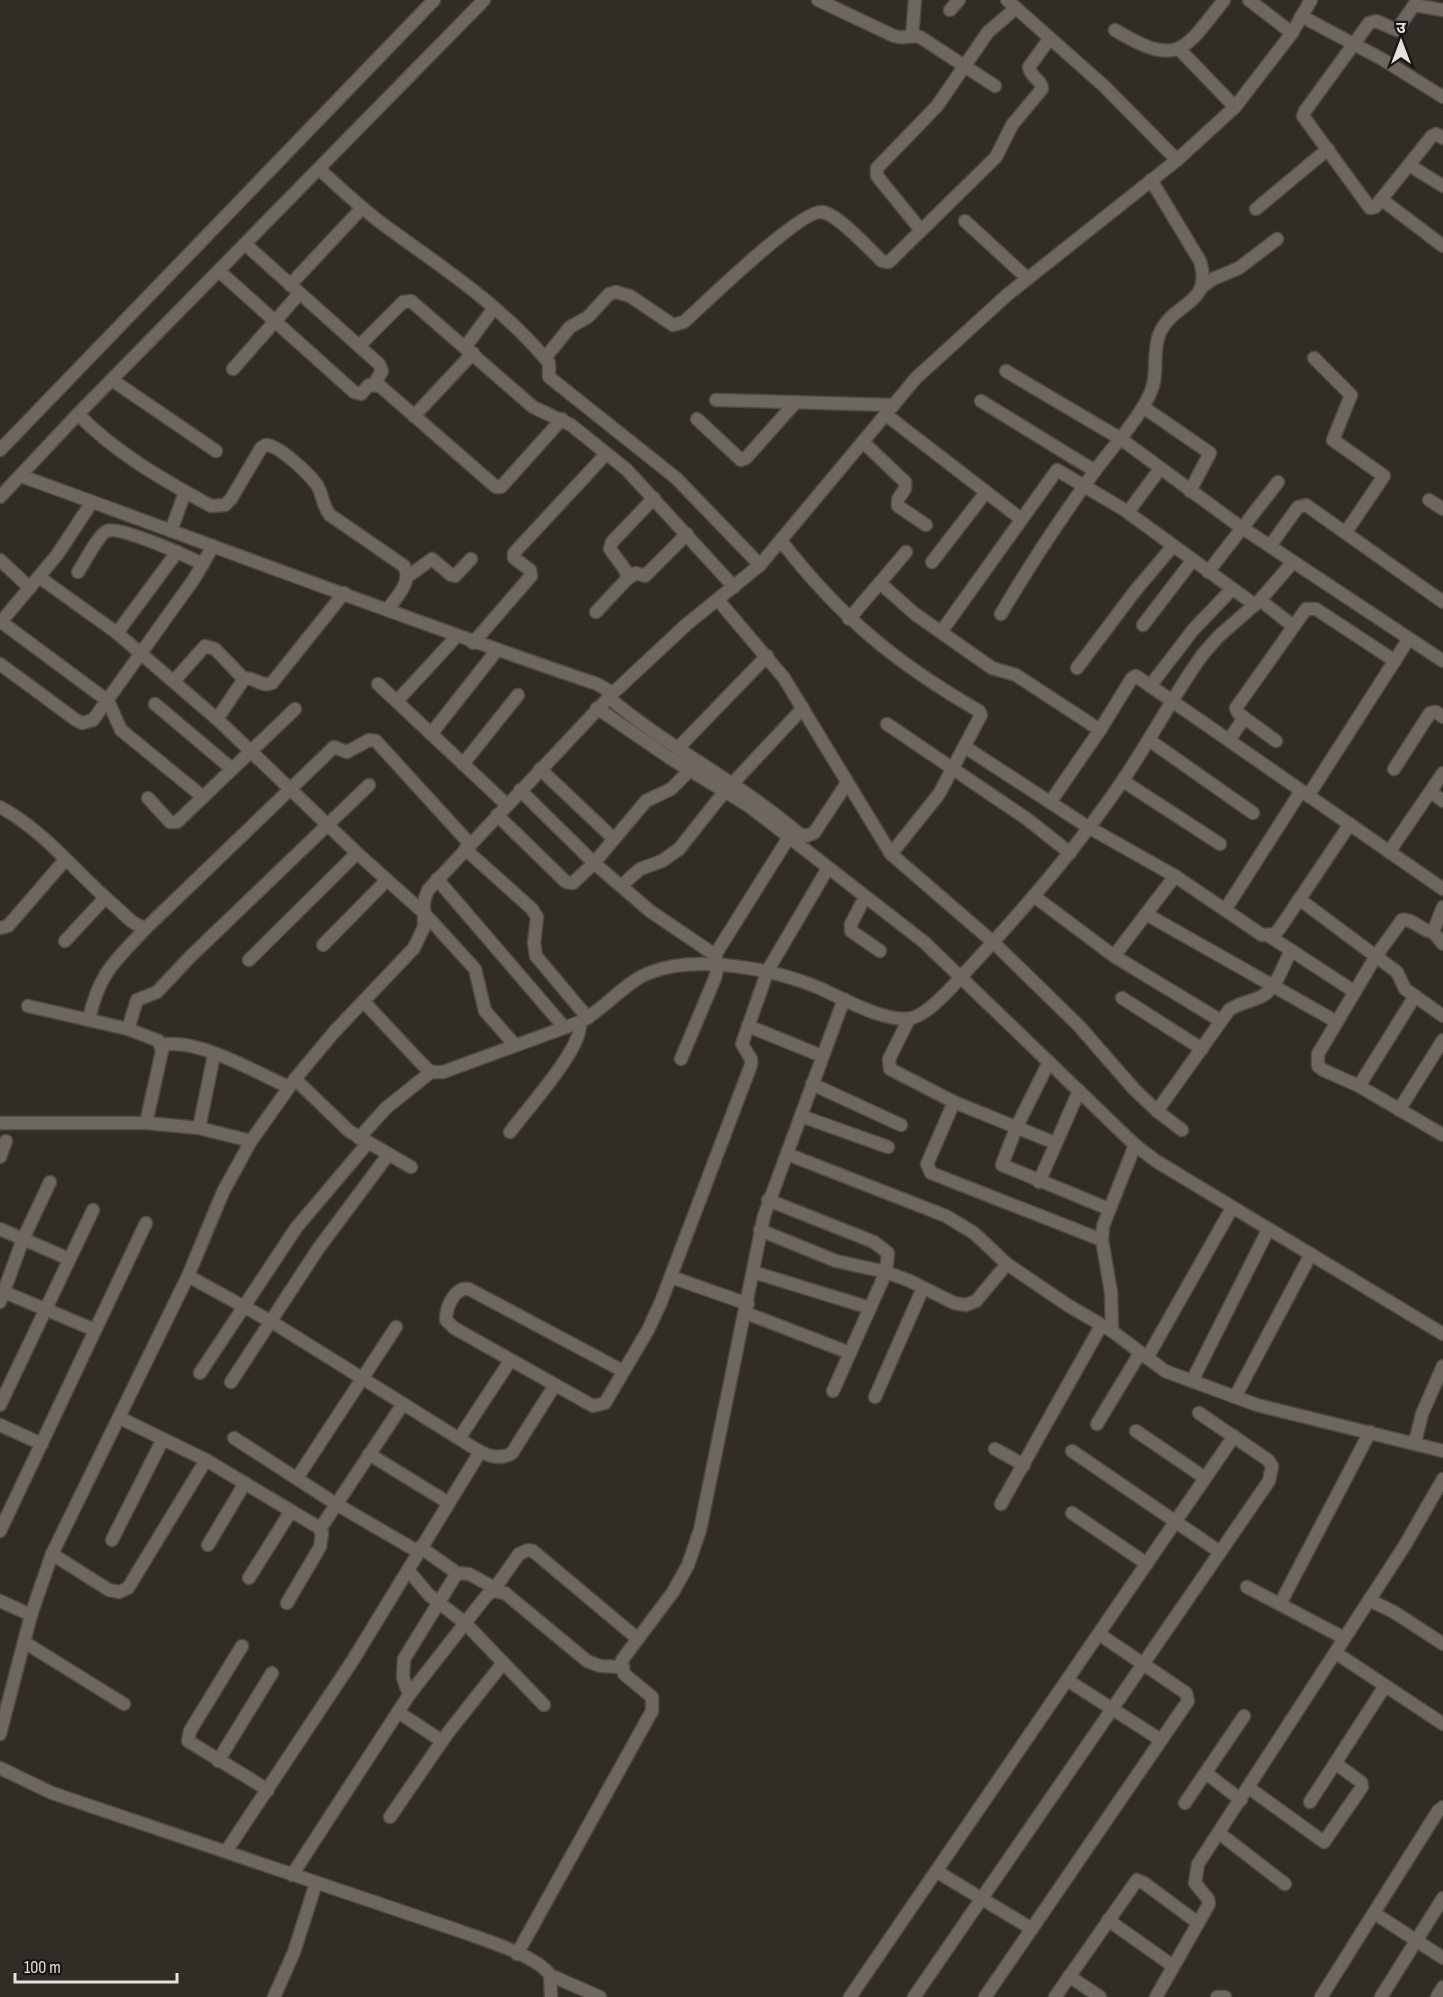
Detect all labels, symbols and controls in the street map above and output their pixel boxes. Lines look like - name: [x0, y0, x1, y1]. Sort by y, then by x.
- north arrow: [1371, 12, 1431, 72]
- text: उ: [1396, 19, 1406, 38]
- scale bar: [15, 1946, 177, 1984]
- text: 100 m: [24, 1957, 61, 1978]

